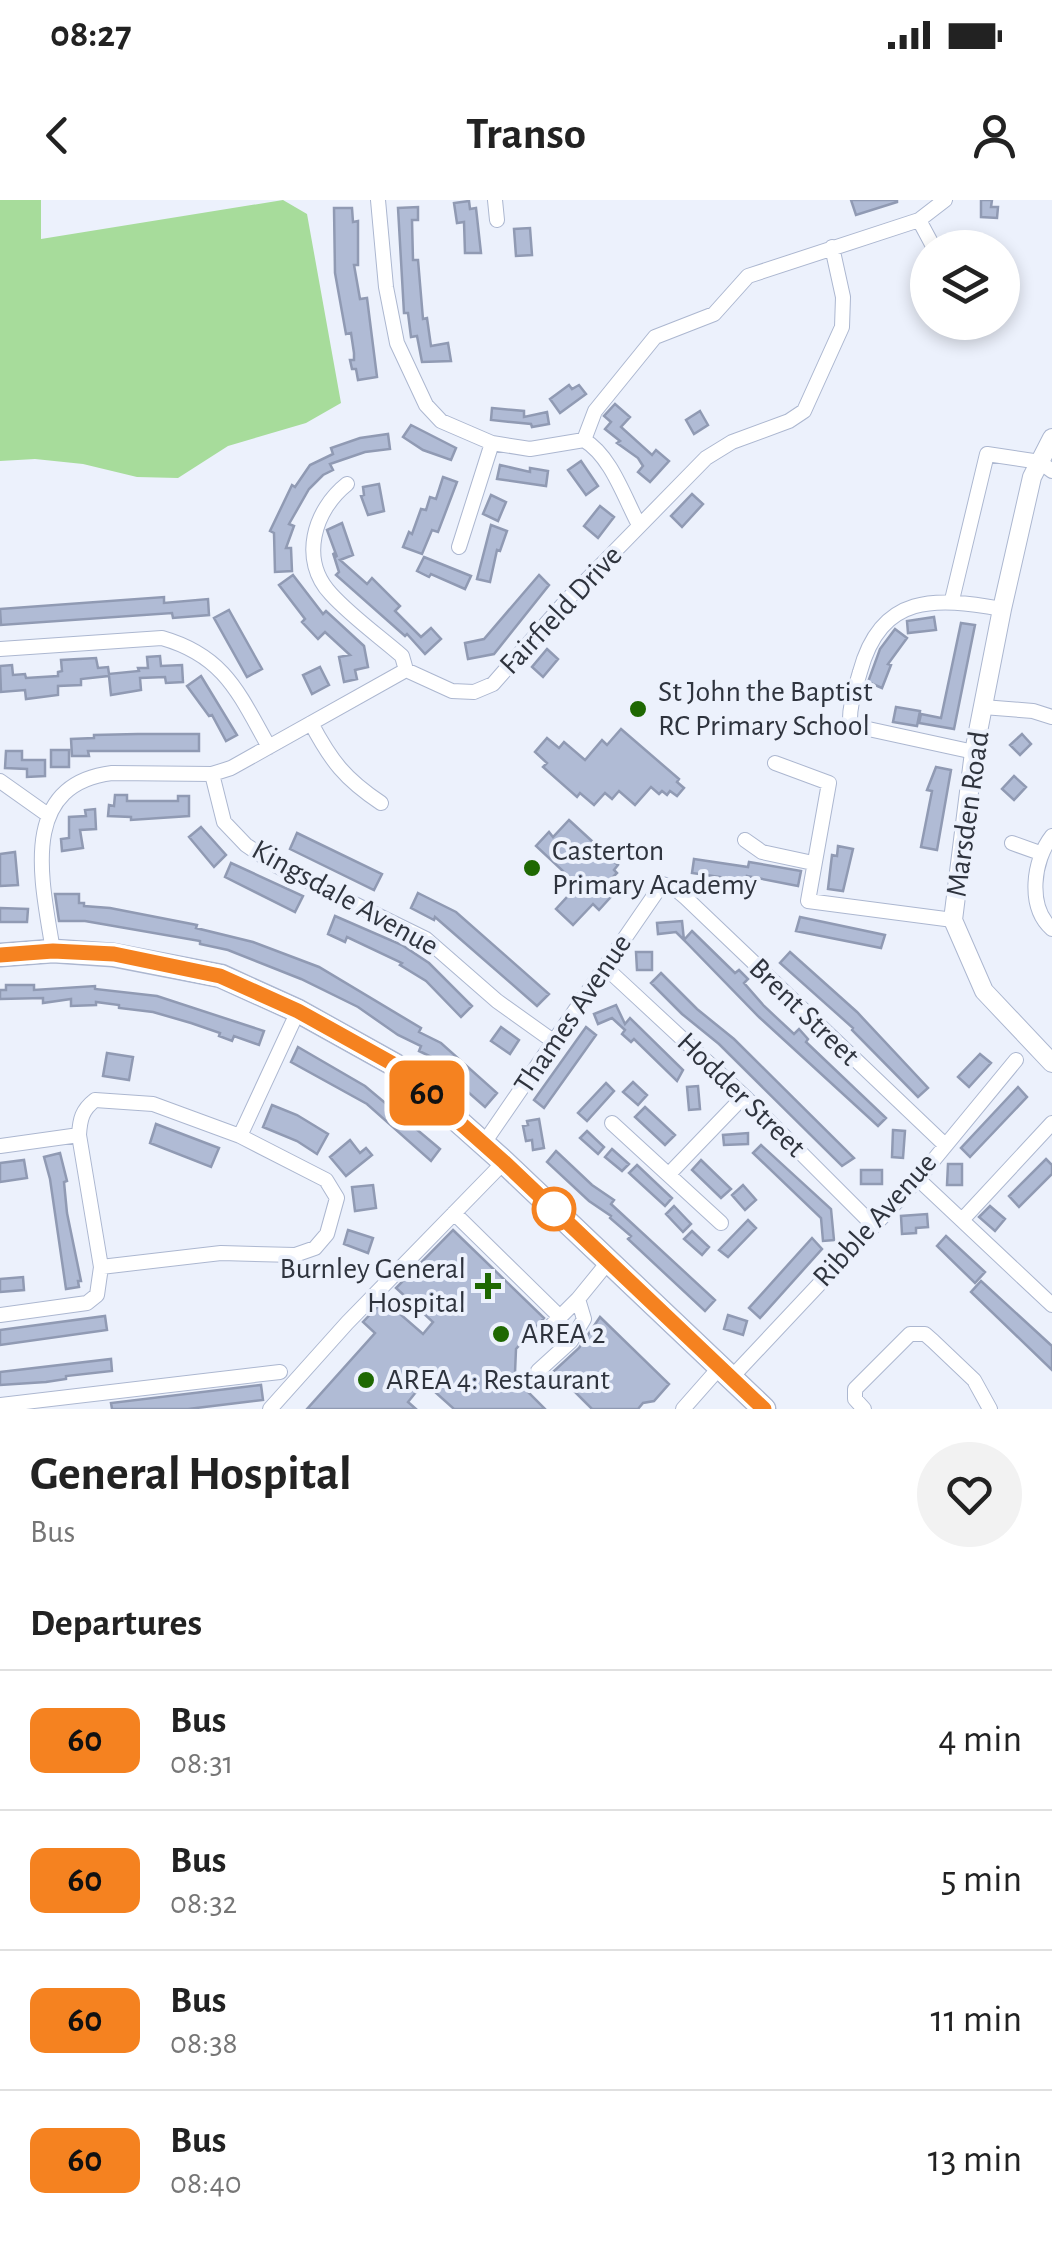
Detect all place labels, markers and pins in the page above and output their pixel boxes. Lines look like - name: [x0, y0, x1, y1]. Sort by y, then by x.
- place label: St John the Baptist RC Primary School: [658, 677, 873, 741]
- marker: St John the Baptist RC Primary School: [627, 698, 649, 720]
- place label: Casterton Primary Academy: [552, 836, 757, 900]
- marker: Casterton Primary Academy: [521, 857, 543, 879]
- unlabelled marker: [533, 1188, 575, 1230]
- place label: Burnley General Hospital: [280, 1254, 466, 1318]
- marker: Burnley General Hospital: [475, 1273, 501, 1299]
- place label: AREA 2: [521, 1319, 605, 1349]
- marker: AREA 2: [490, 1323, 512, 1345]
- place label: AREA 4: Restaurant: [386, 1365, 610, 1395]
- marker: AREA 4: Restaurant: [355, 1369, 377, 1391]

